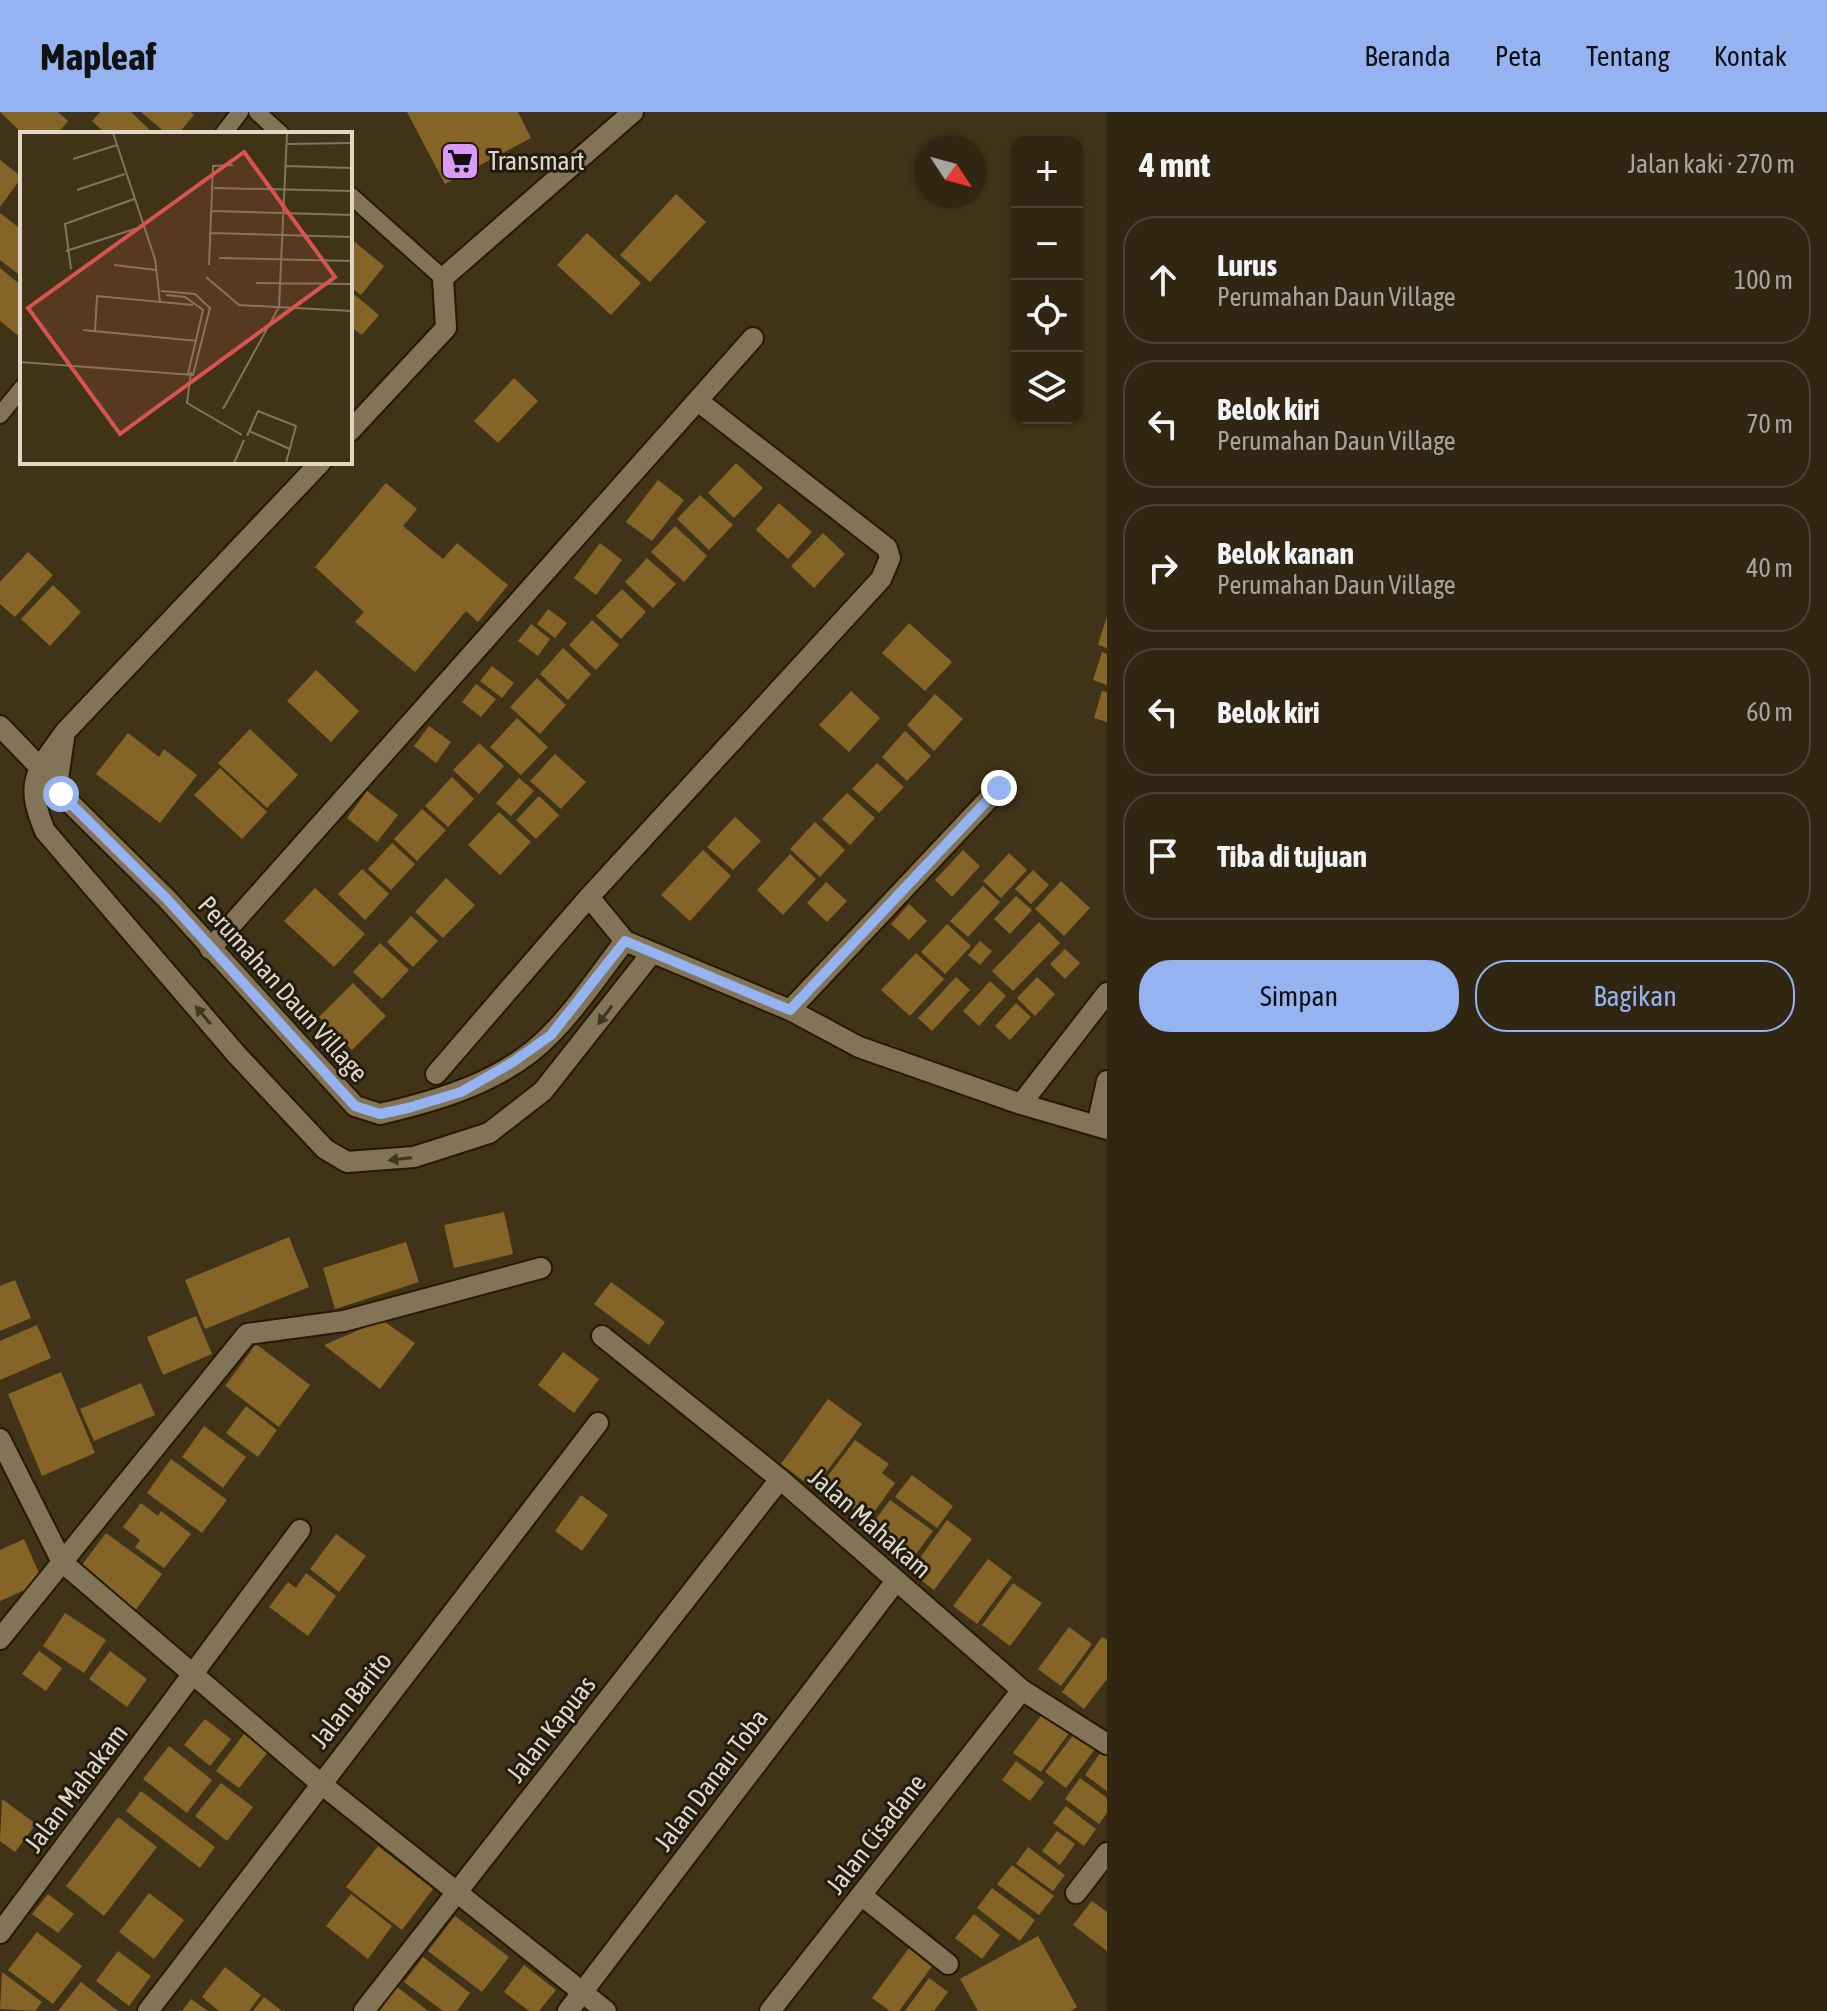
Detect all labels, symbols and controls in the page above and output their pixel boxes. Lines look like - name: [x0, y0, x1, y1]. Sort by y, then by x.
- text: Mapleaf: [40, 35, 156, 78]
- text: Beranda: [1364, 40, 1451, 72]
- text: Peta: [1495, 40, 1542, 72]
- text: Tentang: [1586, 40, 1670, 72]
- text: Kontak: [1714, 40, 1787, 72]
- inset map: [20, 132, 352, 464]
- north arrow: [915, 136, 987, 208]
- map controls: [1011, 136, 1083, 424]
- button: +: [1011, 136, 1083, 208]
- supermarket icon: Transmart: [439, 140, 481, 182]
- text: 4 mnt: [1139, 145, 1210, 184]
- place label: Transmart: [488, 146, 585, 176]
- text: Jalan kaki · 270 m: [1628, 149, 1795, 179]
- button: −: [1011, 208, 1083, 280]
- text: Lurus: [1217, 248, 1277, 282]
- icon: ahead: [1141, 258, 1185, 302]
- text: 100 m: [1734, 265, 1793, 295]
- button: locate: [1011, 280, 1083, 352]
- text: Perumahan Daun Village: [1217, 282, 1456, 312]
- button: layers: [1011, 352, 1083, 424]
- text: Belok kiri: [1217, 392, 1320, 426]
- icon: left: [1141, 402, 1185, 446]
- text: 70 m: [1746, 409, 1793, 439]
- text: Perumahan Daun Village: [1217, 426, 1456, 456]
- text: Belok kanan: [1217, 536, 1354, 570]
- icon: right: [1141, 546, 1185, 590]
- text: 40 m: [1746, 553, 1793, 583]
- text: Perumahan Daun Village: [1217, 570, 1456, 600]
- icon: left: [1141, 690, 1185, 734]
- text: Belok kiri: [1217, 695, 1320, 729]
- text: 60 m: [1746, 697, 1793, 727]
- route end: [981, 770, 1017, 806]
- route start: [43, 776, 79, 812]
- icon: arrive: [1141, 834, 1185, 878]
- text: Tiba di tujuan: [1217, 839, 1367, 873]
- street label: Perumahan Daun Village: [192, 890, 374, 1088]
- button: Simpan: [1139, 960, 1459, 1032]
- button: Bagikan: [1475, 960, 1795, 1032]
- one-way arrow: [598, 1004, 614, 1025]
- one-way arrow: [194, 1006, 212, 1025]
- one-way arrow: [387, 1152, 412, 1165]
- street label: Jalan Mahakam: [803, 1462, 937, 1584]
- street label: Jalan Barito: [304, 1646, 398, 1754]
- street label: Jalan Kapuas: [500, 1670, 602, 1788]
- street label: Jalan Danau Toba: [648, 1703, 774, 1857]
- street label: Jalan Mahakam: [18, 1718, 134, 1858]
- street label: Jalan Cisadane: [820, 1768, 932, 1900]

